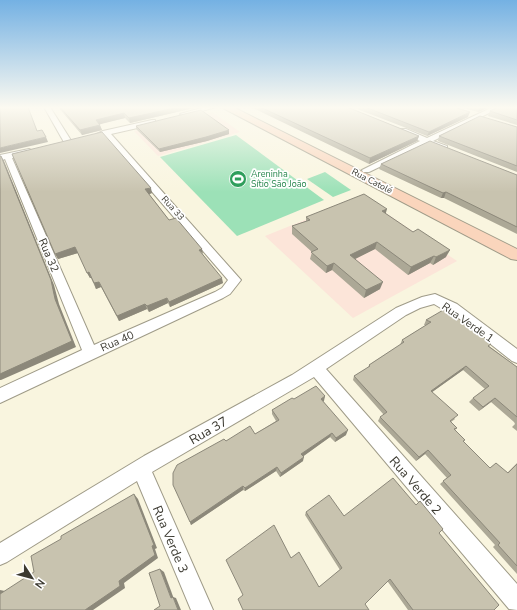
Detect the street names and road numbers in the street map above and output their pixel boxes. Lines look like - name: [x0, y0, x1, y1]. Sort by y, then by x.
- street label: Rua Catolé: [350, 166, 395, 197]
- street label: Rua 33: [159, 193, 187, 223]
- street label: Rua 32: [35, 236, 62, 274]
- street label: Rua Verde 1: [439, 299, 497, 346]
- street label: Rua 40: [98, 327, 137, 356]
- street label: Rua 37: [186, 413, 231, 449]
- street label: Rua Verde 2: [385, 453, 446, 519]
- street label: Rua Verde 3: [148, 503, 192, 576]

